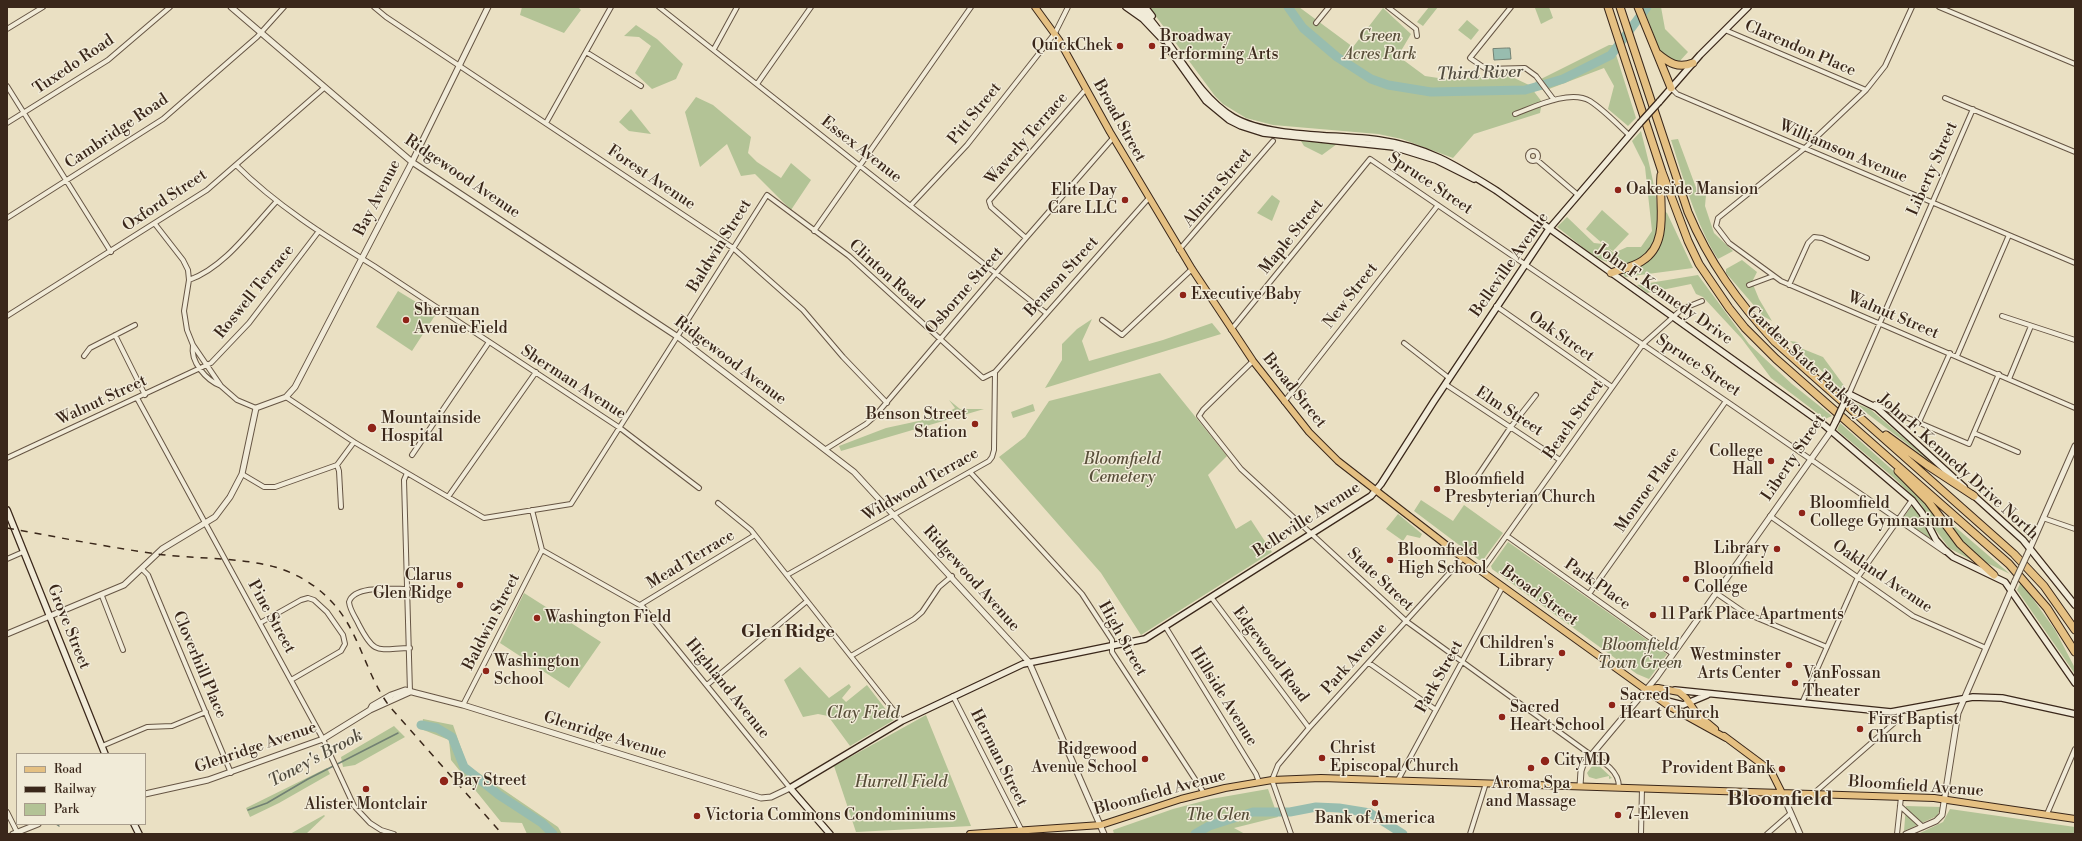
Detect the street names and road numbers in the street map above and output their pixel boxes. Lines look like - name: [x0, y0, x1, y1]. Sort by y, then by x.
- street label: Clarendon Place: [1741, 17, 1859, 81]
- street label: Tuxedo Road: [30, 31, 118, 99]
- street label: Broad Street: [1089, 77, 1149, 165]
- street label: Pitt Street: [944, 79, 1006, 149]
- street label: Waverly Terrace: [982, 89, 1072, 189]
- street label: Cambridge Road: [62, 90, 172, 174]
- street label: Essex Avenue: [817, 113, 905, 187]
- street label: Williamson Avenue: [1776, 116, 1910, 188]
- street label: Liberty Street: [1904, 119, 1962, 219]
- street label: Ridgewood Avenue: [400, 131, 524, 223]
- street label: Forest Avenue: [603, 142, 699, 214]
- street label: Almira Street: [1180, 145, 1256, 231]
- street label: Spruce Street: [1384, 149, 1476, 219]
- street label: Bay Avenue: [351, 157, 405, 239]
- street label: Oxford Street: [119, 166, 211, 236]
- street label: Baldwin Street: [684, 196, 756, 296]
- street label: Maple Street: [1256, 196, 1328, 278]
- street label: Belleville Avenue: [1467, 209, 1553, 321]
- street label: Benson Street: [1021, 233, 1103, 321]
- street label: Clinton Road: [844, 236, 928, 314]
- street label: Roswell Terrace: [211, 241, 299, 343]
- street label: John F. Kennedy Drive: [1592, 241, 1736, 349]
- street label: Osborne Street: [922, 244, 1008, 338]
- street label: New Street: [1320, 260, 1382, 332]
- street label: Walnut Street: [1844, 288, 1942, 344]
- street label: Garden State Parkway: [1742, 302, 1870, 424]
- street label: Oak Street: [1524, 307, 1598, 367]
- street label: Ridgewood Avenue: [670, 313, 790, 409]
- street label: Spruce Street: [1652, 331, 1744, 401]
- street label: Sherman Avenue: [517, 342, 629, 424]
- street label: Broad Street: [1258, 350, 1330, 432]
- street label: Walnut Street: [54, 372, 150, 430]
- street label: Beach Street: [1540, 377, 1608, 463]
- street label: Elm Street: [1472, 383, 1546, 441]
- street label: John F. Kennedy Drive North: [1874, 390, 2042, 544]
- street label: Liberty Street: [1758, 411, 1830, 505]
- street label: Wildwood Terrace: [860, 444, 982, 526]
- street label: Monroe Place: [1612, 444, 1684, 536]
- street label: Belleville Avenue: [1250, 478, 1364, 562]
- street label: Ridgewood Avenue: [919, 522, 1023, 636]
- street label: Mead Terrace: [644, 526, 738, 594]
- street label: Oakland Avenue: [1828, 536, 1936, 618]
- street label: State Street: [1343, 544, 1417, 616]
- street label: Park Place: [1560, 555, 1634, 615]
- street label: Broad Street: [1497, 562, 1581, 630]
- street label: Baldwin Street: [459, 570, 525, 674]
- street label: Pine Street: [243, 577, 299, 657]
- street label: Grove Street: [42, 582, 94, 672]
- street label: High Street: [1094, 598, 1150, 680]
- street label: Edgewood Road: [1228, 603, 1312, 707]
- street label: Cloverhill Place: [168, 609, 230, 721]
- street label: Park Avenue: [1318, 619, 1392, 699]
- street label: Highland Avenue: [681, 635, 773, 743]
- street label: Park Street: [1412, 637, 1468, 717]
- street label: Hillside Avenue: [1185, 644, 1261, 750]
- street label: Herman Street: [965, 706, 1031, 810]
- street label: Glenridge Avenue: [541, 708, 669, 764]
- street label: Glenridge Avenue: [192, 718, 320, 778]
- street label: Bloomfield Avenue: [1092, 766, 1228, 820]
- street label: Bloomfield Avenue: [1848, 773, 1984, 801]

